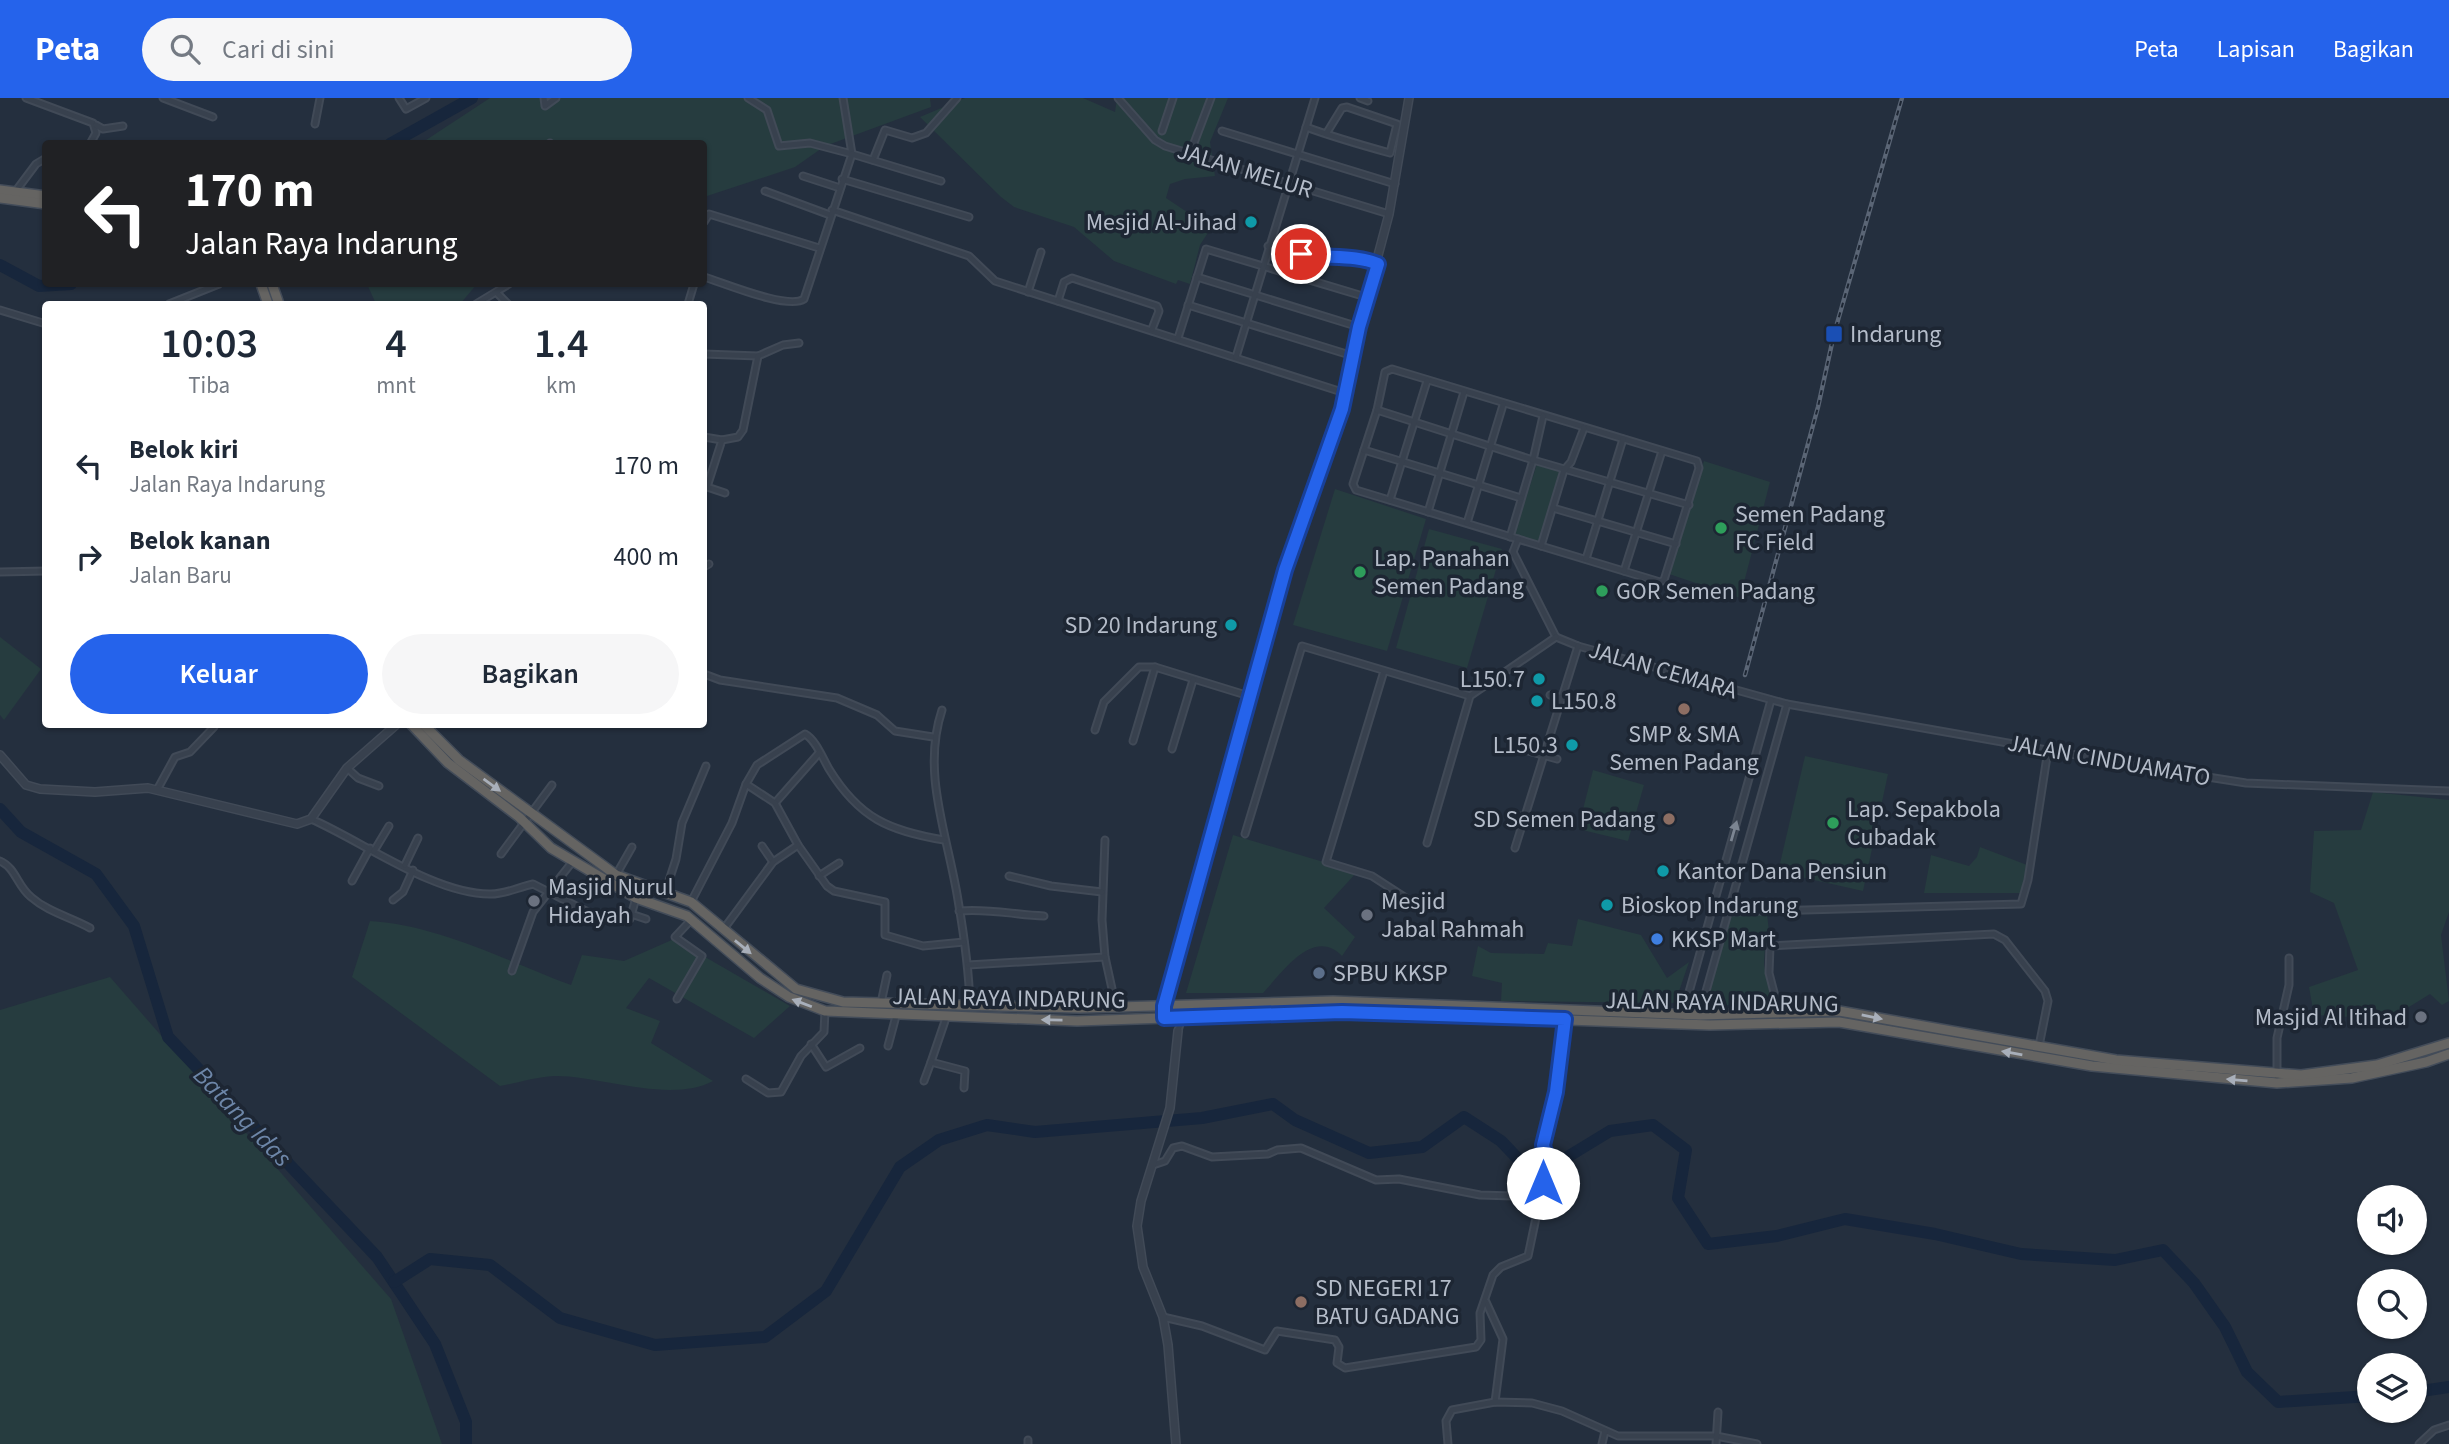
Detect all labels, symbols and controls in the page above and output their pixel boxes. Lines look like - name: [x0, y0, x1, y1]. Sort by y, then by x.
- search box: [142, 18, 632, 81]
- text: Peta: [35, 26, 100, 73]
- icon: search: [166, 30, 204, 68]
- text: Cari di sini: [222, 31, 335, 68]
- text: Peta: [2134, 32, 2179, 67]
- text: Lapisan: [2217, 32, 2295, 67]
- text: Bagikan: [2333, 32, 2414, 67]
- street label: JALAN MELUR: [1173, 133, 1317, 208]
- text: 170 m: [185, 156, 314, 226]
- icon: left: [70, 168, 161, 259]
- place label: Mesjid Al-Jihad: [1086, 205, 1237, 240]
- marker: Mesjid Al-Jihad: [1243, 214, 1259, 230]
- text: Jalan Raya Indarung: [185, 221, 458, 267]
- pin: [1271, 224, 1331, 284]
- icon: arrive: [1282, 235, 1320, 273]
- text: 10:03: [160, 314, 258, 374]
- text: 4: [385, 314, 407, 374]
- text: 1.4: [534, 314, 589, 374]
- place label: Indarung: [1850, 317, 1941, 352]
- marker: Indarung: [1824, 324, 1844, 344]
- text: Tiba: [188, 369, 230, 402]
- text: mnt: [376, 369, 416, 402]
- text: km: [546, 369, 577, 402]
- text: Belok kiri: [129, 431, 238, 468]
- icon: left: [70, 447, 108, 485]
- text: 170 m: [613, 447, 679, 484]
- text: Jalan Raya Indarung: [129, 468, 325, 501]
- place label: Semen Padang FC Field: [1735, 497, 1885, 560]
- marker: Semen Padang FC Field: [1713, 520, 1729, 536]
- text: Belok kanan: [129, 522, 271, 559]
- icon: right: [70, 538, 108, 576]
- text: 400 m: [613, 538, 679, 575]
- place label: Lap. Panahan Semen Padang: [1374, 541, 1524, 604]
- text: Jalan Baru: [129, 559, 232, 592]
- marker: Lap. Panahan Semen Padang: [1352, 564, 1368, 580]
- place label: GOR Semen Padang: [1616, 574, 1815, 609]
- marker: GOR Semen Padang: [1594, 583, 1610, 599]
- place label: SD 20 Indarung: [1065, 608, 1217, 643]
- marker: SD 20 Indarung: [1223, 617, 1239, 633]
- street label: JALAN CEMARA: [1584, 633, 1741, 708]
- button: Keluar: [70, 634, 368, 714]
- button: Bagikan: [382, 634, 679, 714]
- place label: L150.7: [1460, 662, 1525, 697]
- marker: L150.7: [1531, 671, 1547, 687]
- place label: L150.8: [1551, 684, 1616, 719]
- marker: L150.8: [1529, 693, 1545, 709]
- marker: SMP & SMA Semen Padang: [1676, 701, 1692, 717]
- place label: SMP & SMA Semen Padang: [1609, 717, 1759, 780]
- street label: JALAN CINDUAMATO: [2005, 725, 2213, 796]
- place label: L150.3: [1493, 728, 1558, 763]
- marker: L150.3: [1564, 737, 1580, 753]
- one-way arrow: [483, 778, 501, 793]
- place label: Lap. Sepakbola Cubadak: [1847, 792, 2001, 855]
- place label: SD Semen Padang: [1473, 802, 1655, 837]
- marker: SD Semen Padang: [1661, 811, 1677, 827]
- marker: Lap. Sepakbola Cubadak: [1825, 815, 1841, 831]
- one-way arrow: [1730, 820, 1740, 841]
- place label: Kantor Dana Pensiun: [1677, 854, 1887, 889]
- marker: Kantor Dana Pensiun: [1655, 863, 1671, 879]
- place label: Masjid Nurul Hidayah: [548, 870, 674, 933]
- place label: Mesjid Jabal Rahmah: [1381, 884, 1524, 947]
- place label: Bioskop Indarung: [1621, 888, 1798, 923]
- marker: Masjid Nurul Hidayah: [526, 893, 542, 909]
- marker: Bioskop Indarung: [1599, 897, 1615, 913]
- marker: Mesjid Jabal Rahmah: [1359, 907, 1375, 923]
- place label: KKSP Mart: [1671, 922, 1776, 957]
- marker: KKSP Mart: [1649, 931, 1665, 947]
- one-way arrow: [734, 939, 752, 954]
- place label: SPBU KKSP: [1333, 956, 1448, 991]
- marker: SPBU KKSP: [1311, 965, 1327, 981]
- street label: JALAN RAYA INDARUNG: [892, 979, 1126, 1018]
- street label: JALAN RAYA INDARUNG: [1605, 983, 1839, 1022]
- one-way arrow: [792, 997, 813, 1008]
- place label: Masjid Al Itihad: [2255, 1000, 2407, 1035]
- marker: Masjid Al Itihad: [2413, 1009, 2429, 1025]
- one-way arrow: [1862, 1011, 1884, 1022]
- one-way arrow: [1041, 1015, 1063, 1026]
- one-way arrow: [2001, 1047, 2023, 1058]
- water label: Batang Idas: [185, 1057, 300, 1175]
- one-way arrow: [2226, 1074, 2248, 1085]
- position arrow: [1506, 1146, 1580, 1220]
- map controls: [2357, 1185, 2427, 1423]
- button: sound: [2357, 1185, 2427, 1255]
- button: search: [2357, 1269, 2427, 1339]
- place label: SD NEGERI 17 BATU GADANG: [1315, 1271, 1460, 1334]
- marker: SD NEGERI 17 BATU GADANG: [1293, 1294, 1309, 1310]
- button: layers: [2357, 1353, 2427, 1423]

